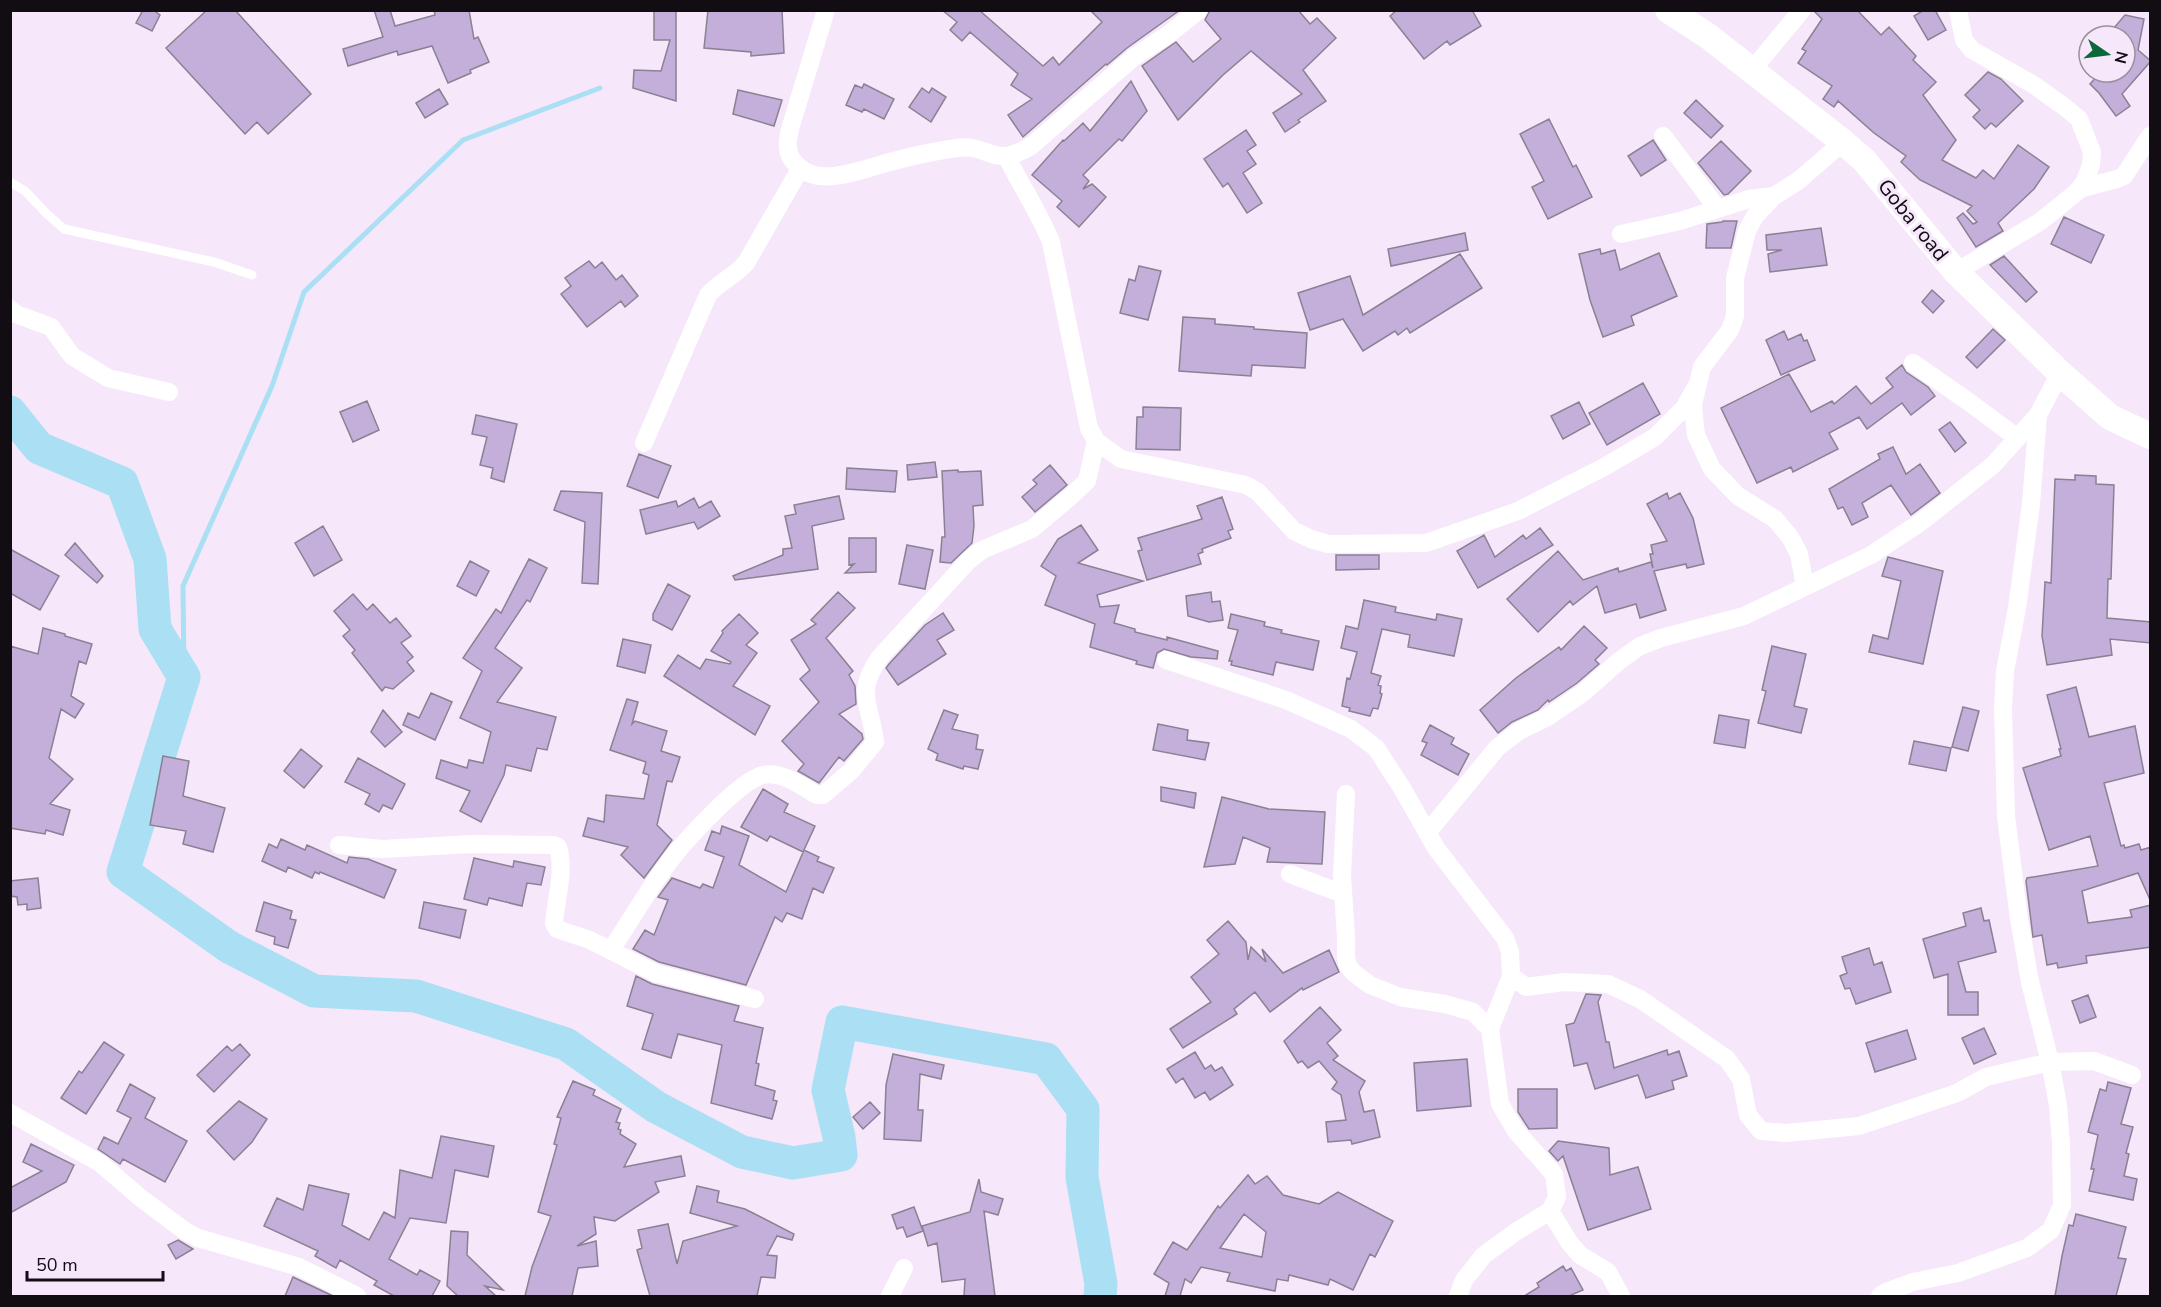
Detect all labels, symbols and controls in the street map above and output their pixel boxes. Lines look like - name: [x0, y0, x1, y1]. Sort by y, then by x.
- north arrow: [2077, 24, 2137, 84]
- text: N: [2108, 49, 2133, 66]
- street label: Goba road: [1871, 173, 1955, 267]
- scale bar: [27, 1244, 164, 1282]
- text: 50 m: [36, 1253, 78, 1277]

